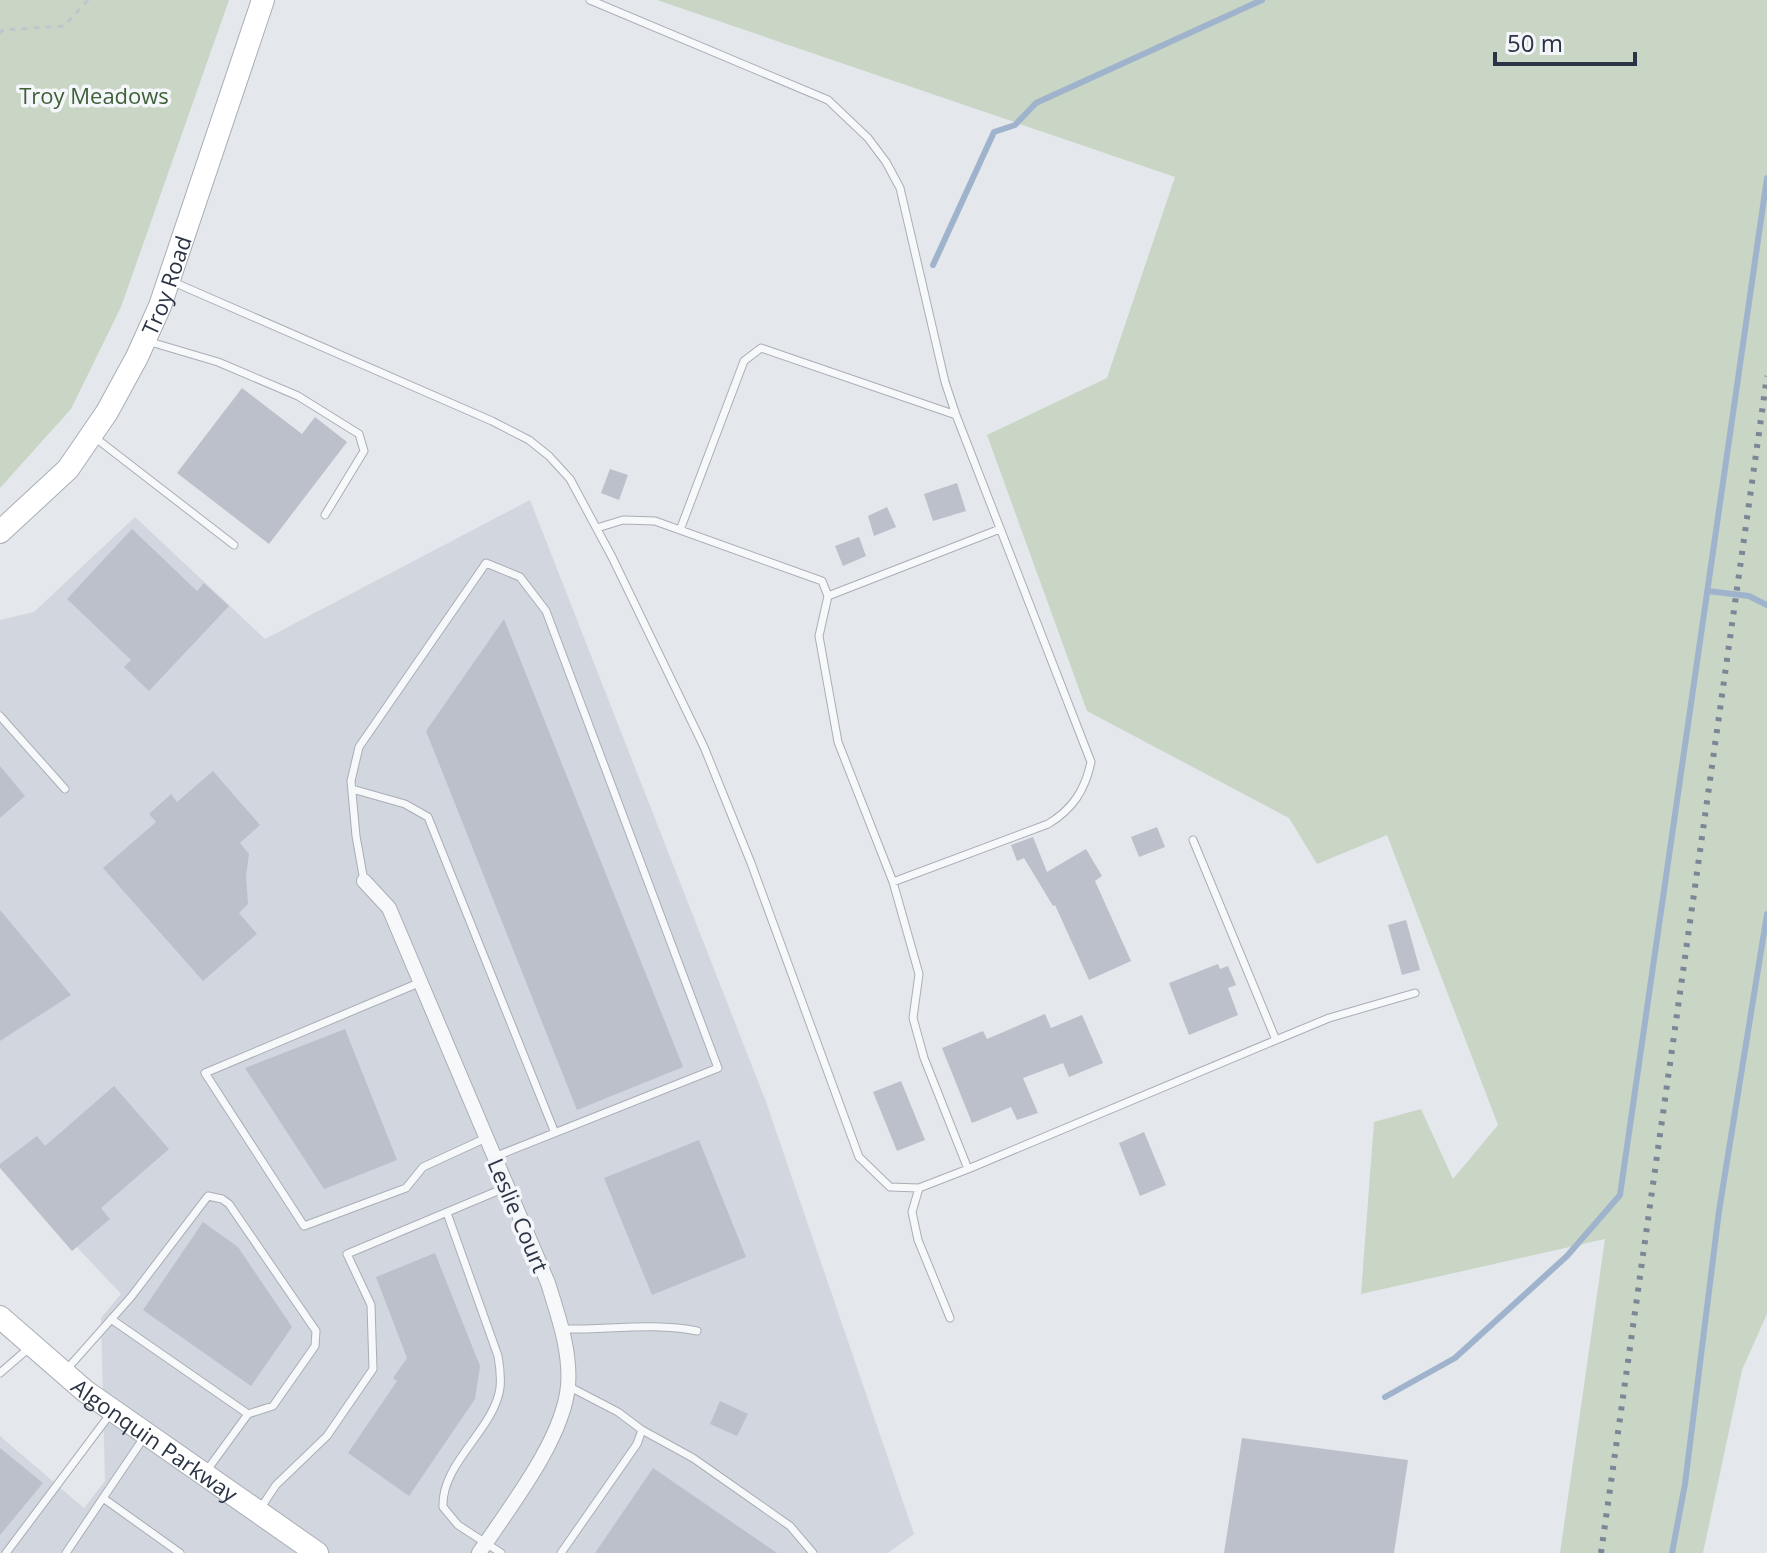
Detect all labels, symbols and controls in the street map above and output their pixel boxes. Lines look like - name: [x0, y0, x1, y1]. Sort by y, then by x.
- scale bar: [1495, 16, 1635, 66]
- text: 50 m: [1507, 26, 1563, 59]
- park label: Troy Meadows: [19, 80, 169, 110]
- street label: Troy Road: [134, 232, 198, 340]
- street label: Leslie Court: [482, 1153, 556, 1277]
- street label: Algonquin Parkway: [65, 1371, 245, 1509]

